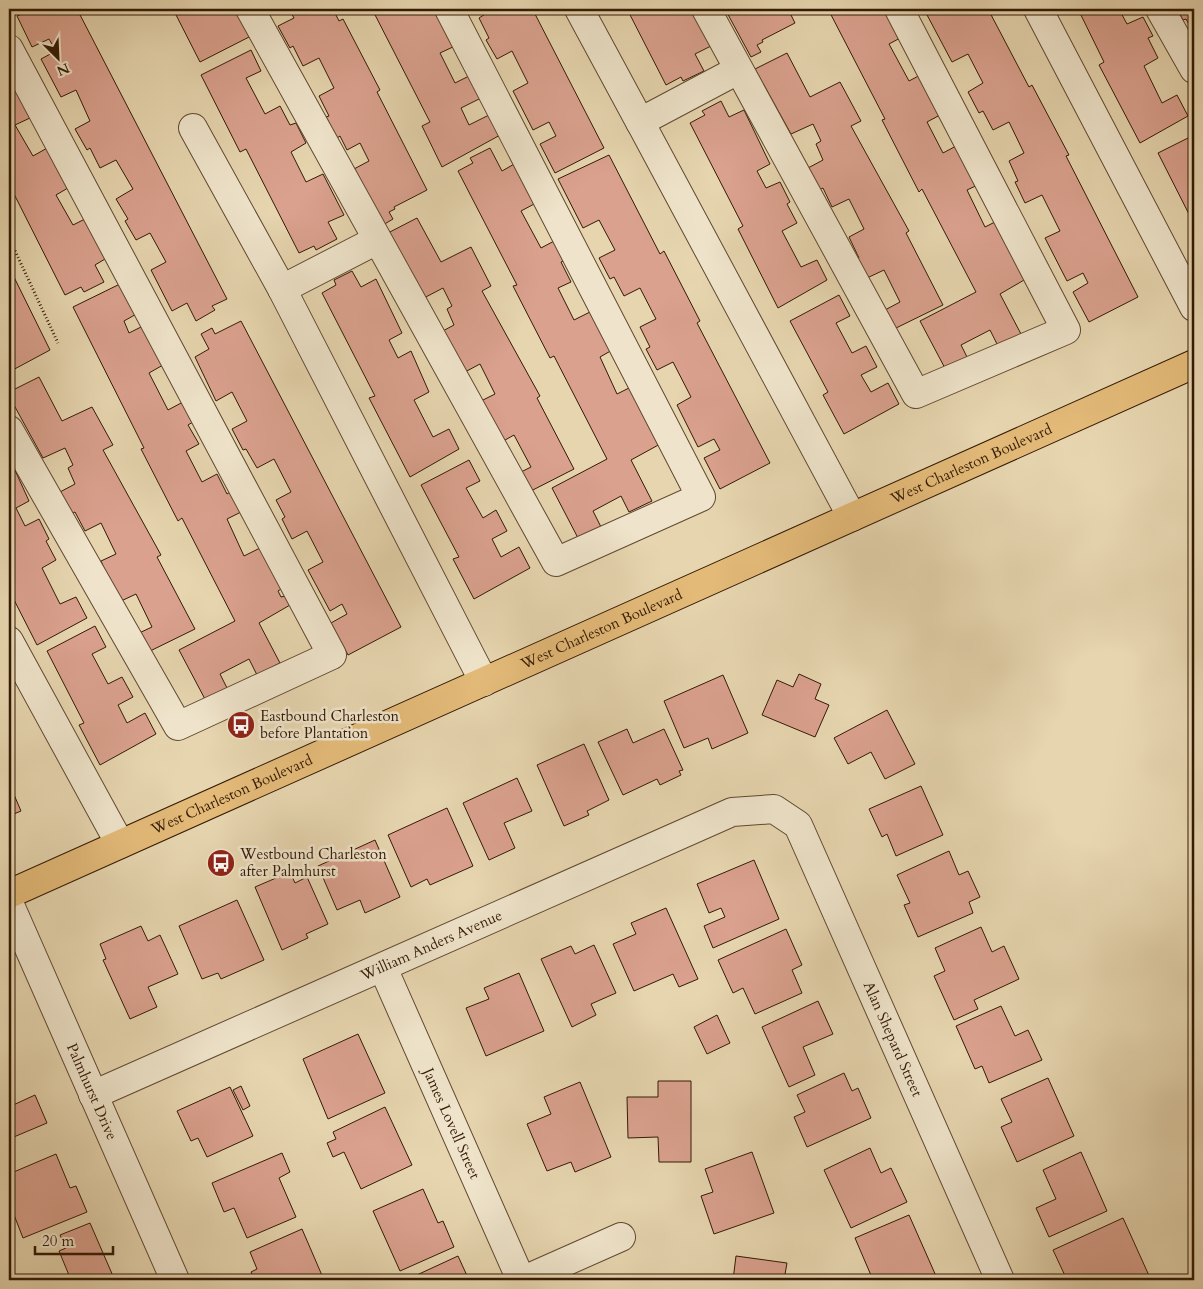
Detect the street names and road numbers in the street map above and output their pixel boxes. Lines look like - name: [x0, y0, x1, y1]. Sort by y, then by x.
- street label: West Charleston Boulevard: [886, 419, 1055, 509]
- street label: West Charleston Boulevard: [517, 584, 685, 674]
- street label: West Charleston Boulevard: [147, 750, 316, 840]
- street label: William Anders Avenue: [356, 905, 506, 986]
- street label: Alan Shepard Street: [859, 978, 927, 1100]
- street label: Palmhurst Drive: [62, 1040, 122, 1143]
- street label: James Lovell Street: [418, 1063, 485, 1182]

